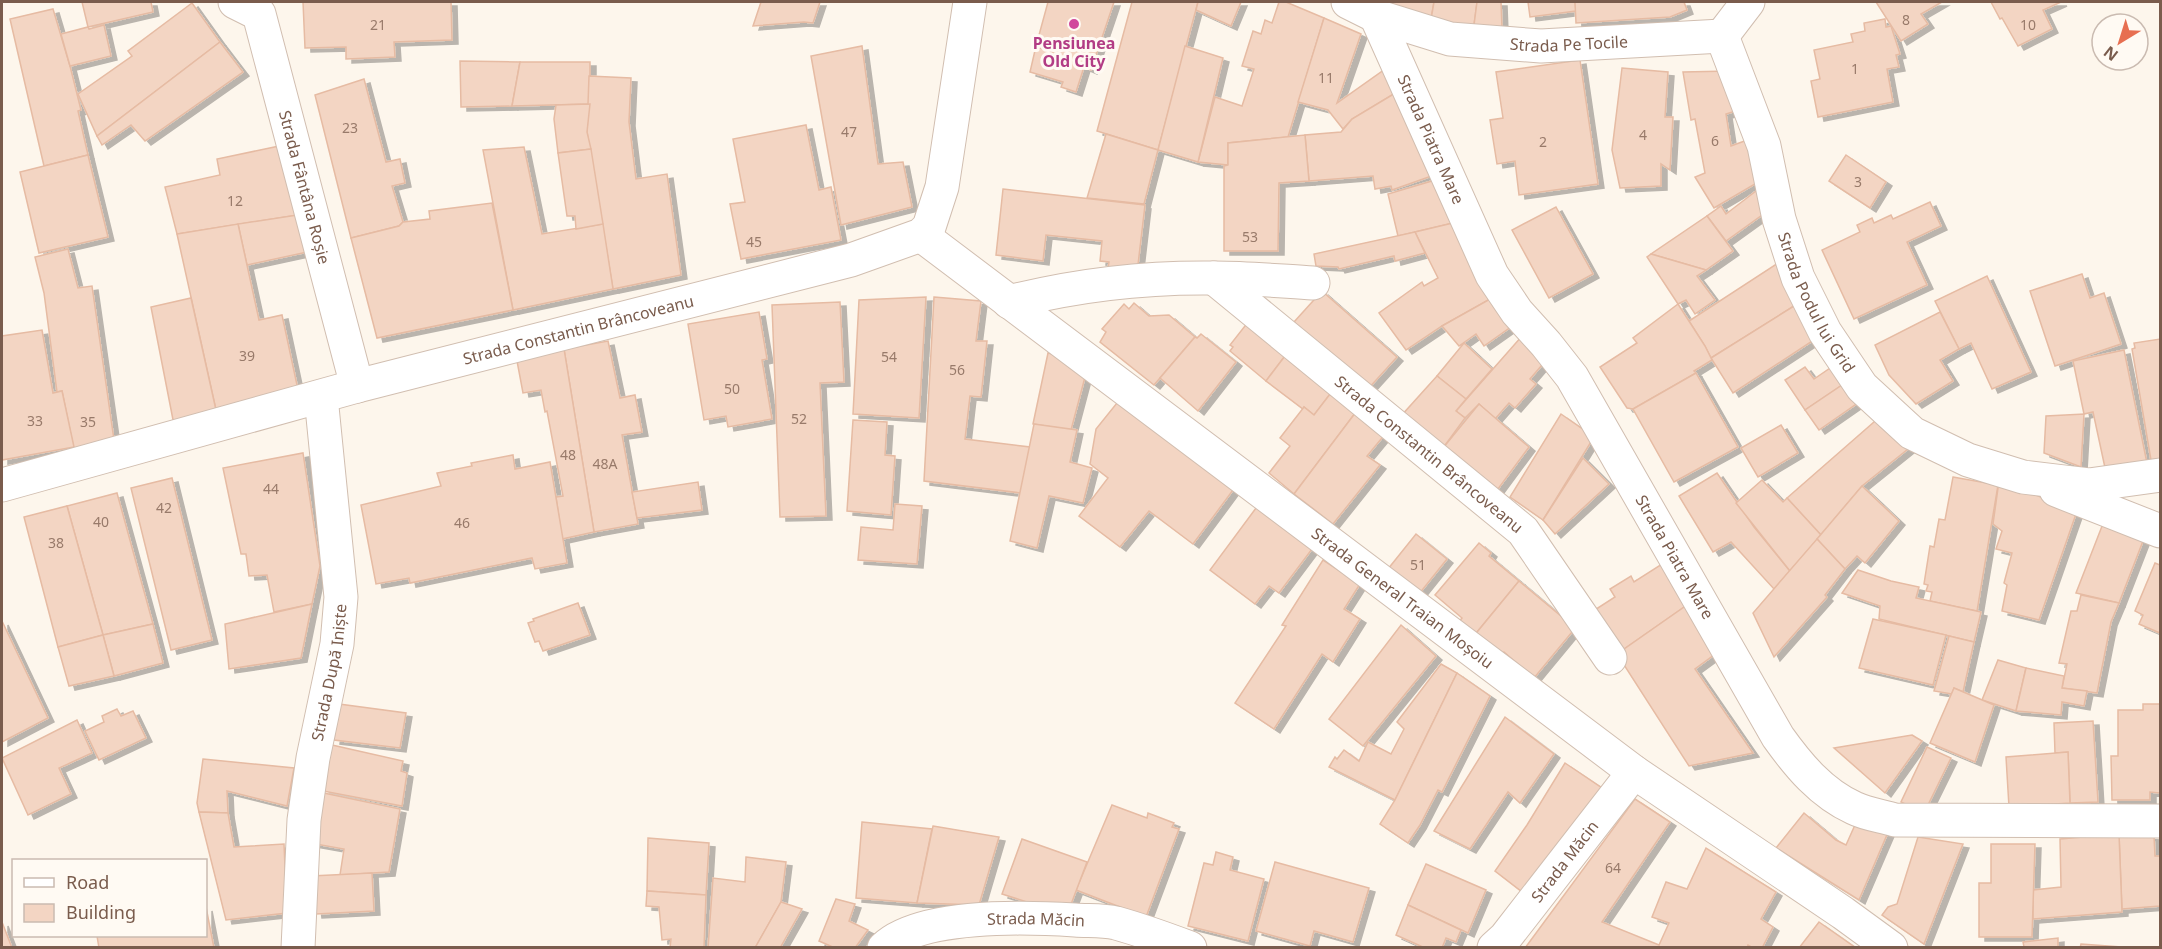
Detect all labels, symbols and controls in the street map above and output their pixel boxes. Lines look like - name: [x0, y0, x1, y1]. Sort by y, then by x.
- house number: 8: [1902, 10, 1910, 29]
- north arrow: [2090, 12, 2150, 72]
- house number: 21: [370, 15, 386, 34]
- house number: 10: [2020, 15, 2036, 34]
- marker: Pensiunea Old City: [1067, 17, 1081, 31]
- street label: Strada Pe Tocile: [1509, 30, 1629, 57]
- place label: Pensiunea Old City: [1033, 32, 1115, 72]
- text: N: [2099, 41, 2123, 66]
- house number: 1: [1851, 59, 1859, 78]
- house number: 11: [1318, 68, 1334, 87]
- street label: Strada Piatra Mare: [1393, 71, 1470, 207]
- street label: Strada Fântâna Roșie: [274, 108, 335, 267]
- house number: 23: [342, 118, 358, 137]
- house number: 47: [841, 122, 857, 141]
- house number: 4: [1639, 125, 1647, 144]
- house number: 6: [1711, 131, 1719, 150]
- house number: 2: [1539, 132, 1547, 151]
- house number: 3: [1854, 172, 1862, 191]
- house number: 12: [227, 191, 243, 210]
- house number: 53: [1242, 227, 1258, 246]
- street label: Strada Podul lui Grid: [1773, 229, 1860, 377]
- house number: 45: [746, 232, 762, 251]
- street label: Strada Constantin Brâncoveanu: [461, 290, 696, 370]
- house number: 39: [239, 346, 255, 365]
- house number: 54: [881, 347, 897, 366]
- house number: 56: [949, 360, 965, 379]
- street label: Strada Constantin Brâncoveanu: [1330, 370, 1528, 538]
- house number: 50: [724, 379, 740, 398]
- house number: 52: [791, 409, 807, 428]
- house number: 33: [27, 411, 43, 430]
- house number: 35: [80, 412, 96, 431]
- house number: 48: [560, 445, 576, 464]
- house number: 48A: [593, 454, 618, 473]
- house number: 44: [263, 479, 279, 498]
- street label: Strada Piatra Mare: [1631, 491, 1719, 623]
- house number: 42: [156, 498, 172, 517]
- house number: 40: [93, 512, 109, 531]
- house number: 46: [454, 513, 470, 532]
- street label: Strada General Traian Moșoiu: [1307, 522, 1498, 673]
- house number: 38: [48, 533, 64, 552]
- house number: 51: [1410, 555, 1426, 574]
- street label: Strada După Iniște: [306, 603, 351, 743]
- street label: Strada Măcin: [1526, 816, 1603, 907]
- house number: 64: [1605, 858, 1621, 877]
- legend: [12, 859, 207, 937]
- text: Road: [66, 870, 109, 894]
- text: Building: [66, 900, 136, 924]
- street label: Strada Măcin: [987, 907, 1085, 932]

